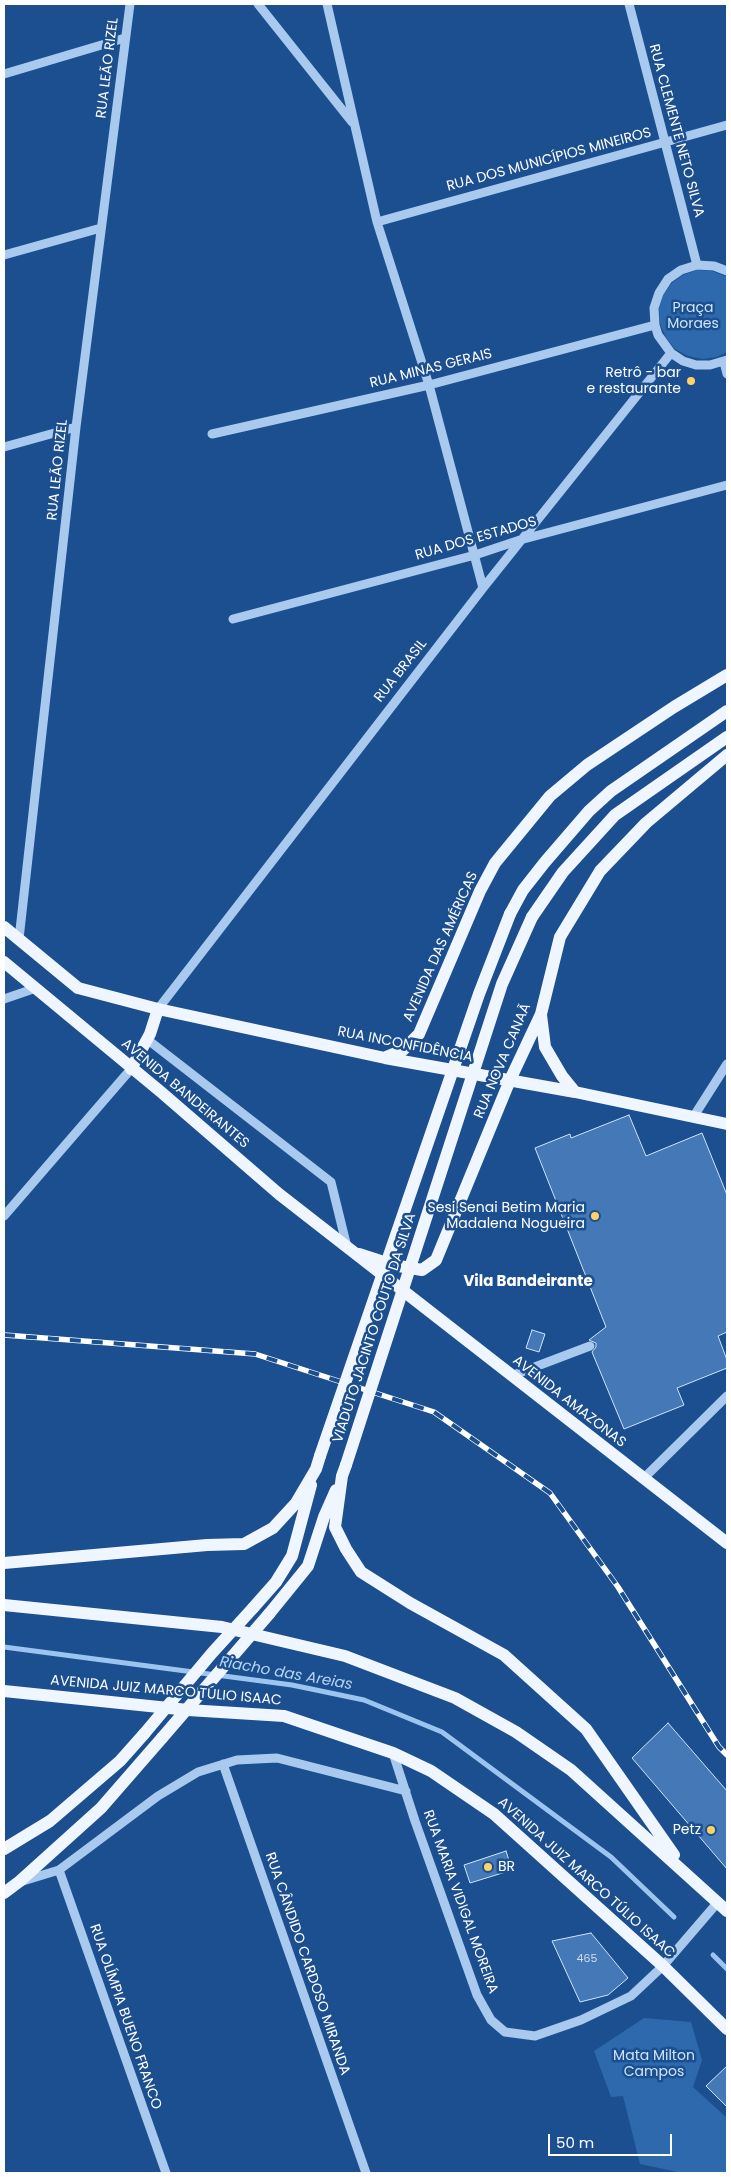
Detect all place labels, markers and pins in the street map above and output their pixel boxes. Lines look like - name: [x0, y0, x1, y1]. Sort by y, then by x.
- place label: Retrô - bar e restaurante: [586, 365, 681, 398]
- marker: Retrô - bar e restaurante: [685, 375, 697, 387]
- place label: Sesi Senai Betim Maria Madalena Nogueira: [428, 1200, 585, 1232]
- marker: Sesi Senai Betim Maria Madalena Nogueira: [589, 1210, 601, 1222]
- place label: Petz: [673, 1822, 701, 1838]
- marker: Petz: [705, 1824, 717, 1836]
- place label: BR: [498, 1859, 515, 1875]
- marker: BR: [482, 1861, 494, 1873]

